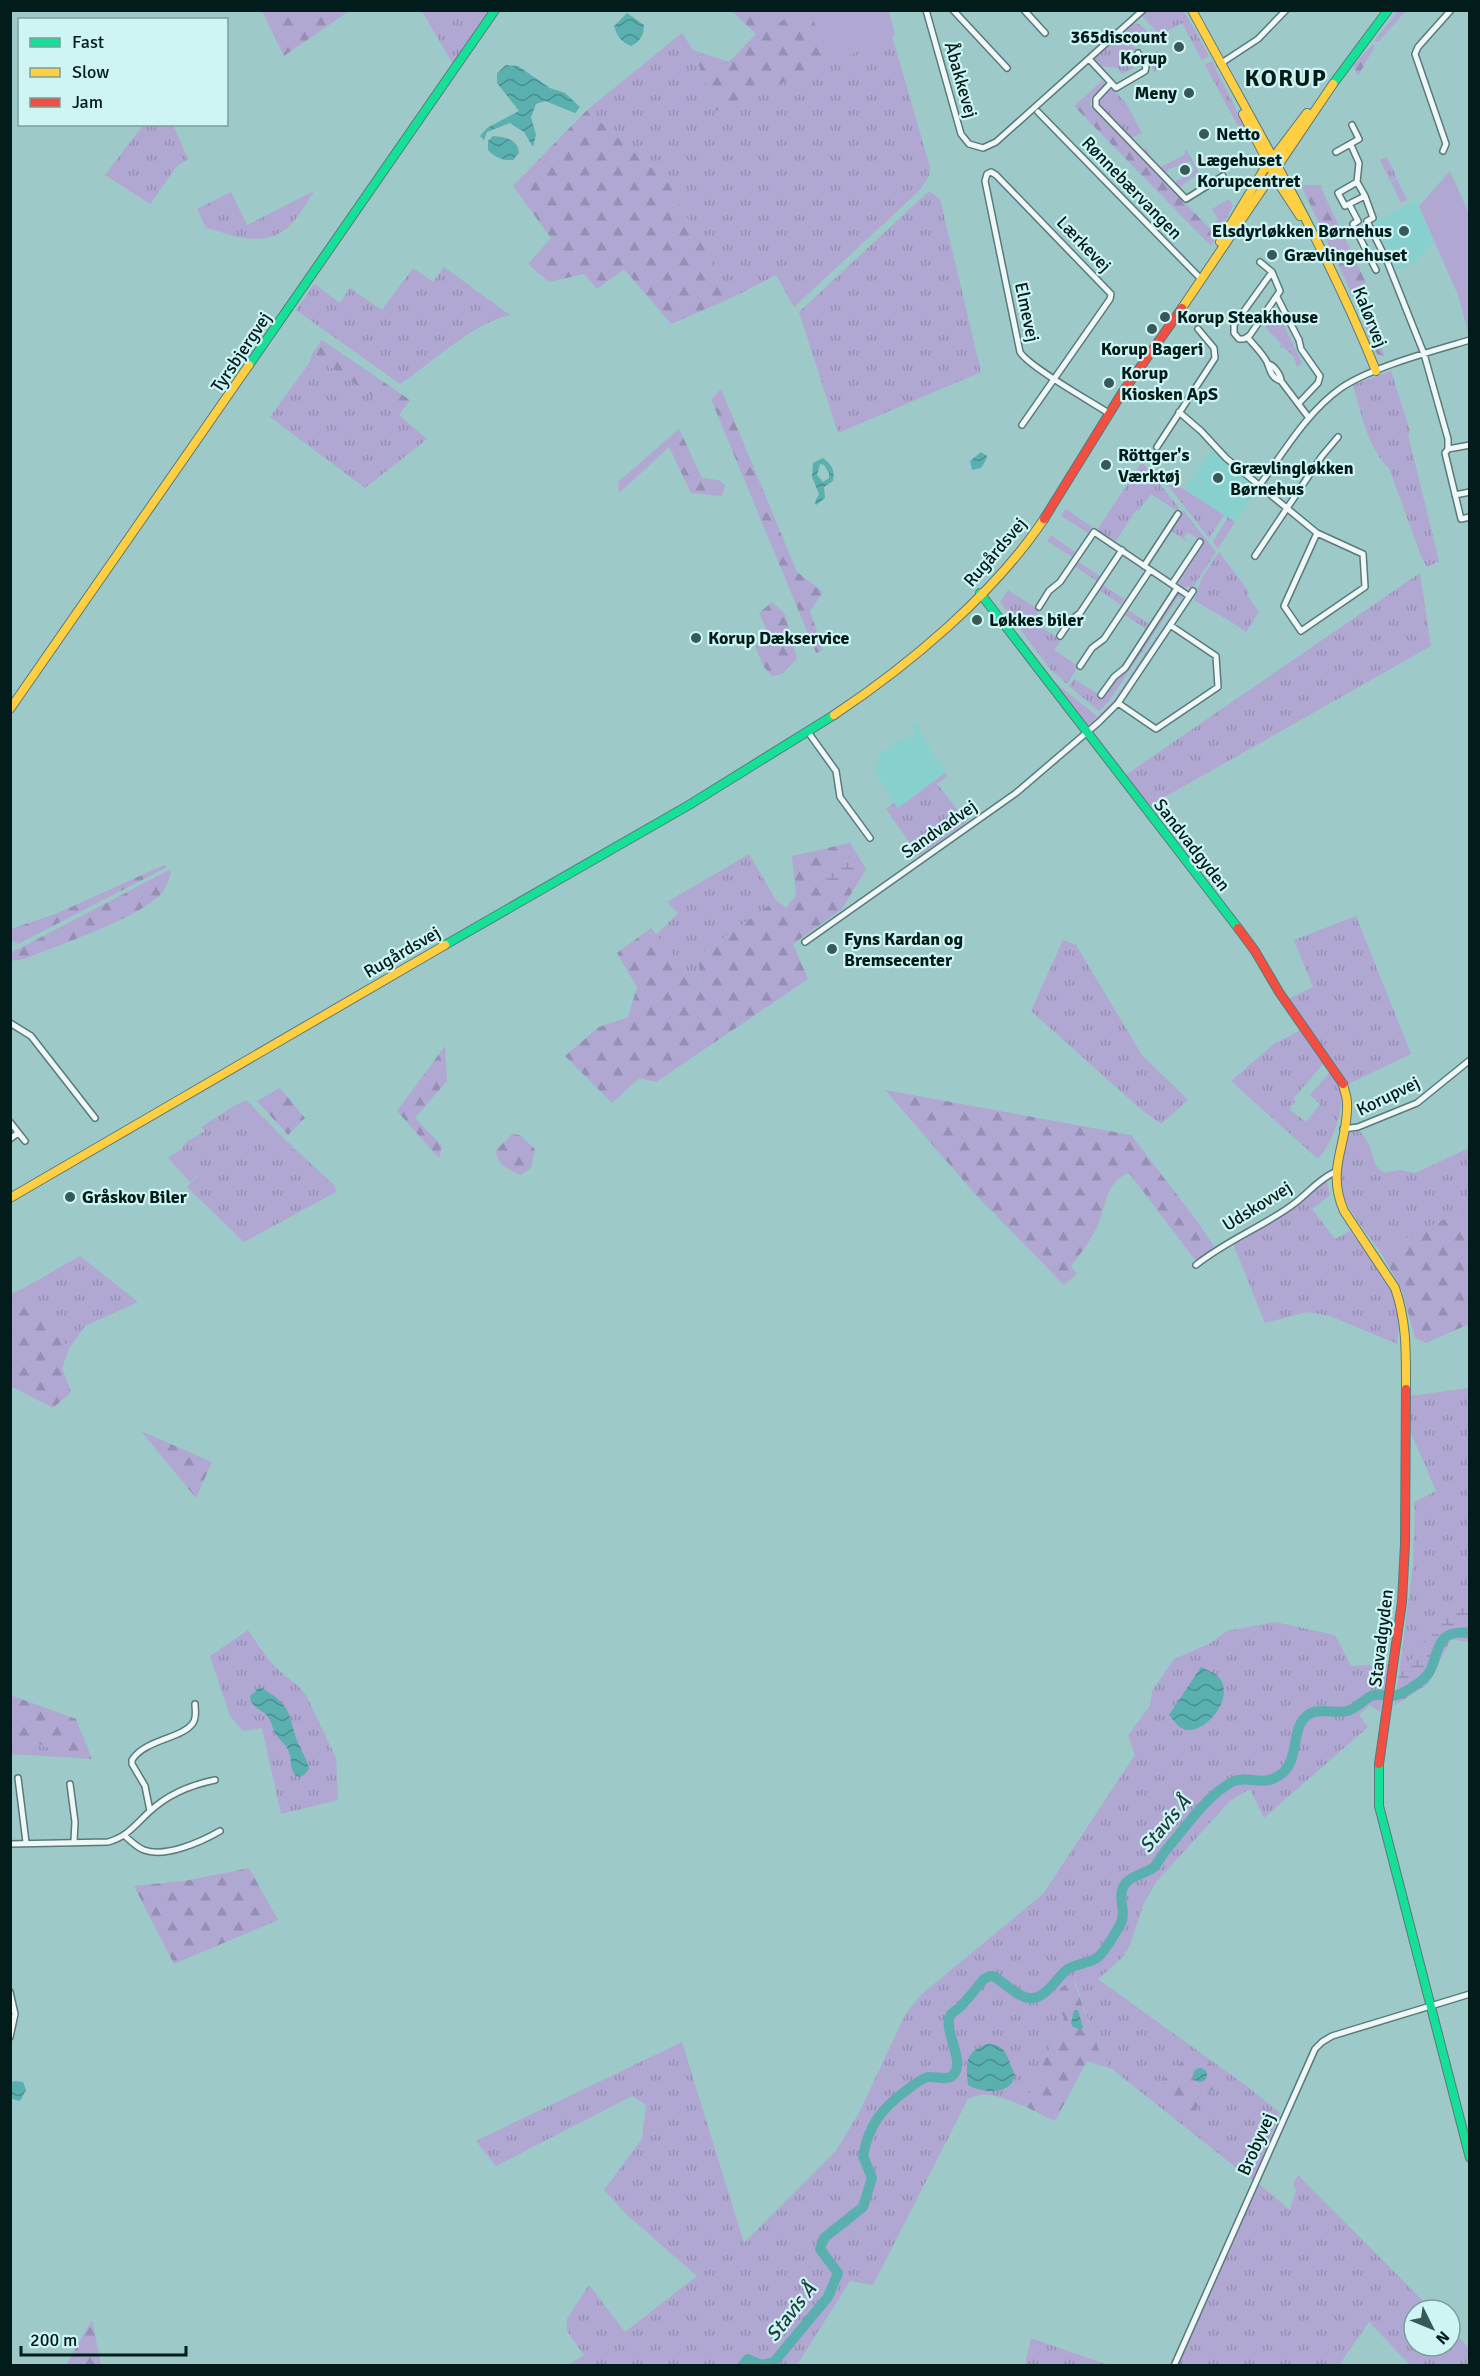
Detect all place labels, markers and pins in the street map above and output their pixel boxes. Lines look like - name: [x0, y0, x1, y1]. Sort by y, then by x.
- place label: 365discount Korup: [1071, 26, 1167, 69]
- marker: 365discount Korup: [1172, 40, 1186, 54]
- place label: Meny: [1134, 82, 1177, 104]
- marker: Meny: [1182, 86, 1196, 100]
- place label: Netto: [1216, 123, 1260, 145]
- marker: Netto: [1197, 127, 1211, 141]
- place label: Lægehuset Korupcentret: [1197, 149, 1301, 192]
- marker: Lægehuset Korupcentret: [1178, 163, 1192, 177]
- place label: Elsdyrløkken Børnehus: [1212, 220, 1392, 242]
- marker: Elsdyrløkken Børnehus: [1397, 224, 1411, 238]
- place label: Grævlingehuset: [1284, 244, 1408, 266]
- marker: Grævlingehuset: [1265, 248, 1279, 262]
- place label: Korup Steakhouse: [1177, 306, 1318, 328]
- marker: Korup Steakhouse: [1158, 310, 1172, 324]
- marker: Korup Bageri: [1145, 322, 1159, 336]
- place label: Korup Bageri: [1101, 338, 1203, 360]
- place label: Korup Kiosken ApS: [1121, 362, 1218, 405]
- marker: Korup Kiosken ApS: [1102, 376, 1116, 390]
- place label: Röttger's Værktøj: [1118, 444, 1189, 487]
- place label: Grævlingløkken Børnehus: [1230, 457, 1354, 500]
- marker: Röttger's Værktøj: [1099, 458, 1113, 472]
- marker: Grævlingløkken Børnehus: [1211, 471, 1225, 485]
- place label: Løkkes biler: [989, 609, 1084, 631]
- marker: Løkkes biler: [970, 613, 984, 627]
- place label: Korup Dækservice: [708, 627, 850, 649]
- marker: Korup Dækservice: [689, 631, 703, 645]
- place label: Fyns Kardan og Bremsecenter: [844, 928, 963, 971]
- marker: Fyns Kardan og Bremsecenter: [825, 942, 839, 956]
- place label: Gråskov Biler: [82, 1186, 188, 1208]
- marker: Gråskov Biler: [63, 1190, 77, 1204]

